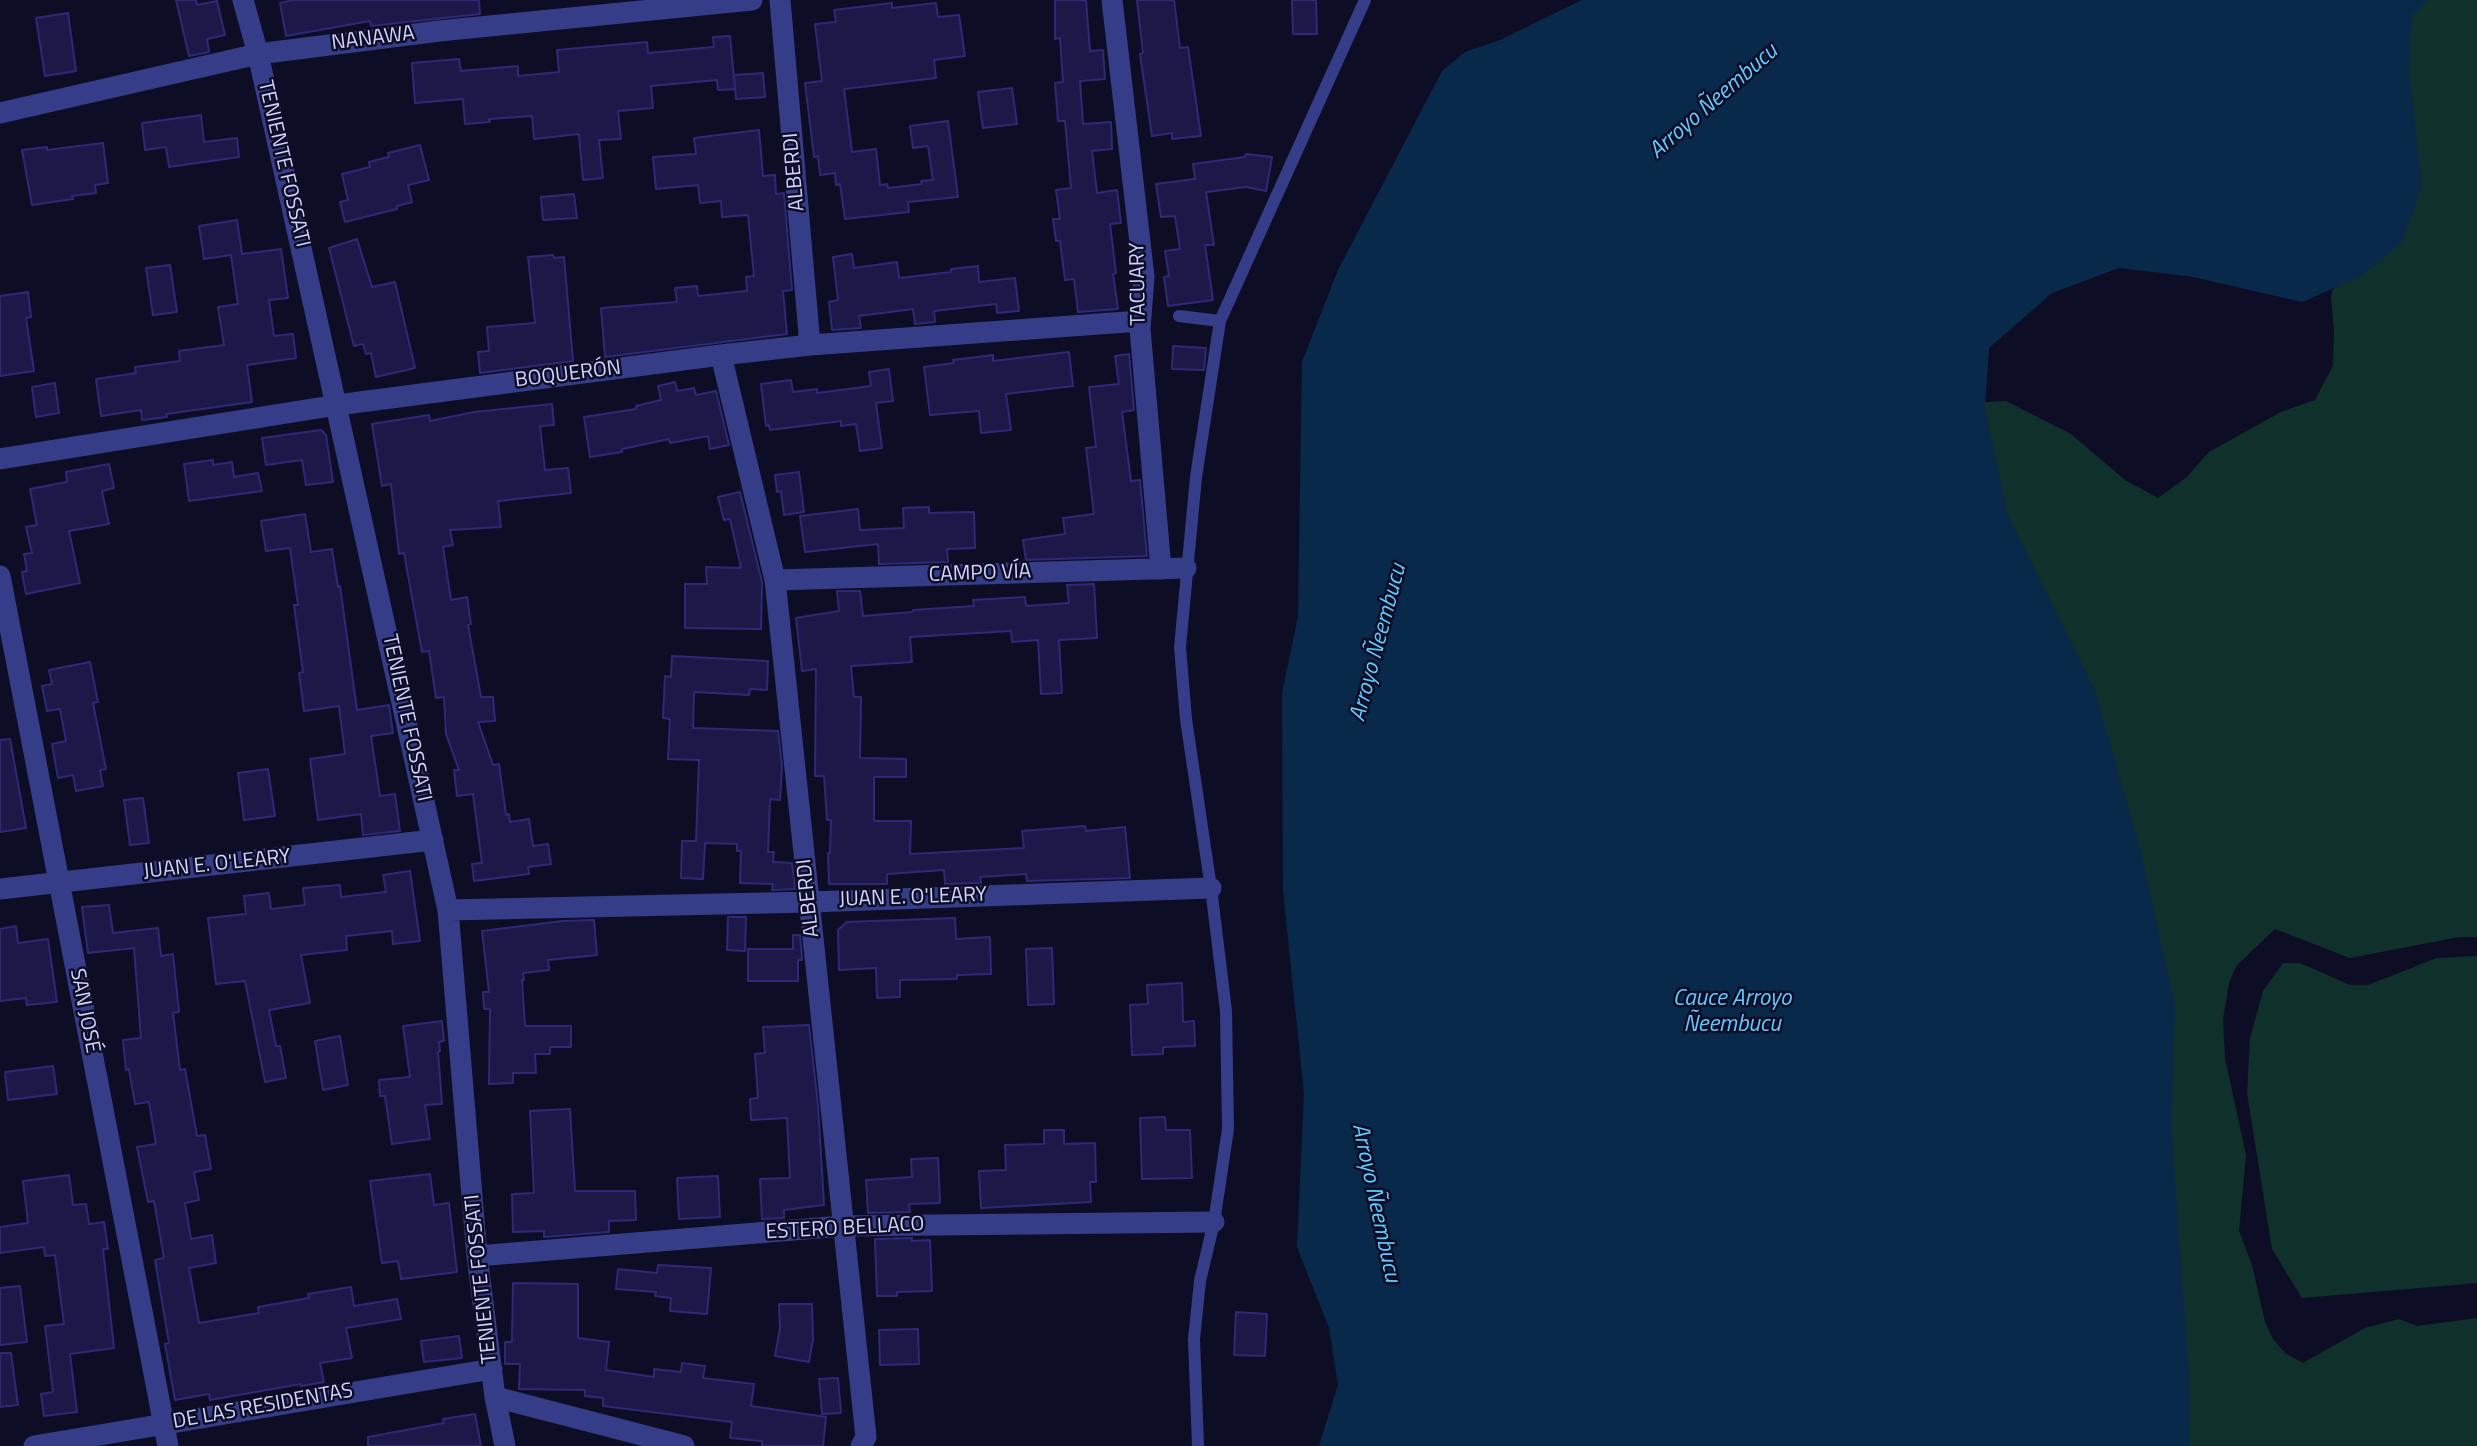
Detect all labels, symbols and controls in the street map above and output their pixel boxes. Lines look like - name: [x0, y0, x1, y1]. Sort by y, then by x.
- street label: NANAWA: [330, 21, 416, 57]
- water label: Arroyo Ñeembucu: [1644, 39, 1784, 165]
- street label: TENIENTE FOSSATI: [252, 78, 314, 250]
- street label: ALBERDI: [779, 132, 811, 212]
- street label: TACUARY: [1126, 242, 1152, 326]
- street label: BOQUERÓN: [513, 356, 623, 394]
- street label: CAMPO VÍA: [928, 560, 1032, 588]
- water label: Arroyo Ñeembucu: [1345, 561, 1413, 725]
- street label: TENIENTE FOSSATI: [376, 632, 436, 804]
- street label: JUAN E. O'LEARY: [142, 845, 292, 885]
- street label: ALBERDI: [792, 858, 826, 938]
- street label: JUAN E. O'LEARY: [839, 883, 987, 913]
- street label: SAN JOSÉ: [63, 967, 105, 1055]
- water label: Cauce Arroyo Ñeembucu: [1673, 985, 1791, 1039]
- water label: Arroyo Ñeembucu: [1345, 1121, 1405, 1285]
- street label: TENIENTE FOSSATI: [461, 1193, 503, 1365]
- street label: ESTERO BELLACO: [765, 1212, 925, 1246]
- street label: DE LAS RESIDENTAS: [171, 1379, 355, 1435]

